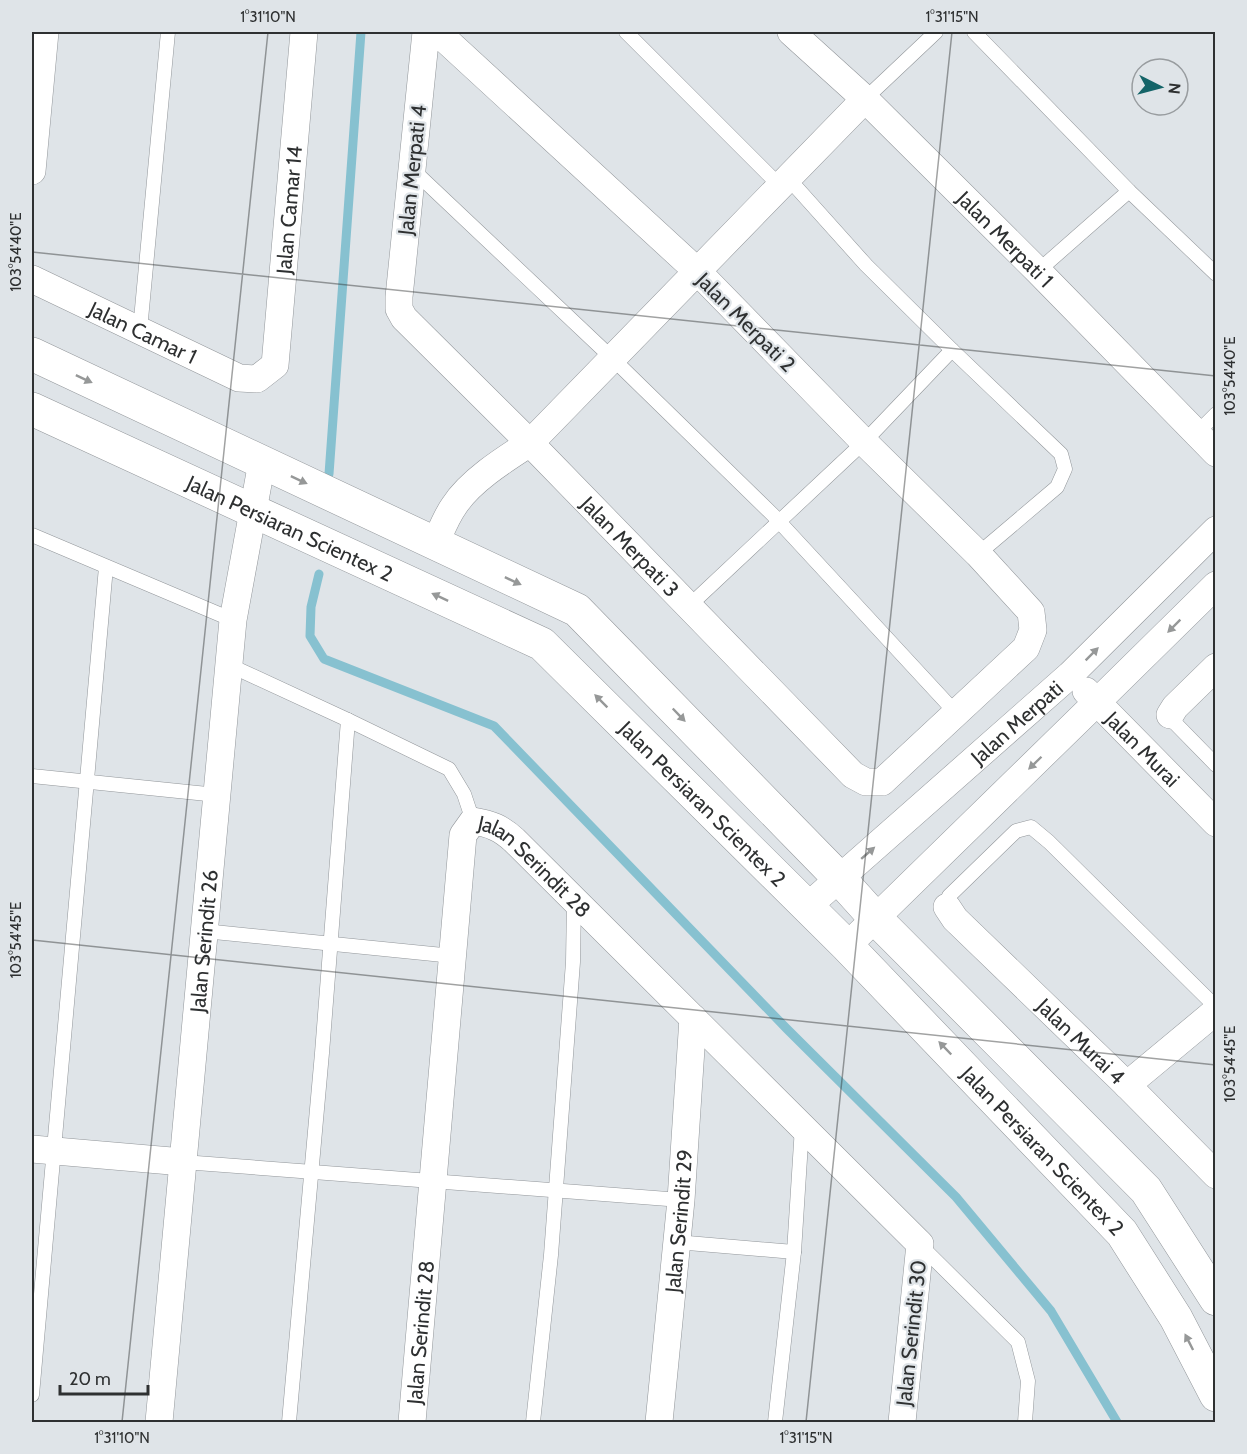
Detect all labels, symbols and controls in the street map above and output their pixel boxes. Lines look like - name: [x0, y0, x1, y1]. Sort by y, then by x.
- text: 1°31'10"N: [240, 8, 296, 26]
- text: 1°31'15"N: [925, 8, 979, 26]
- north arrow: [1130, 57, 1190, 117]
- text: N: [1164, 82, 1184, 95]
- street label: Jalan Merpati 4: [393, 104, 431, 237]
- street label: Jalan Camar 14: [270, 145, 307, 276]
- street label: Jalan Merpati 1: [951, 185, 1059, 292]
- text: 103°54'40"E: [7, 212, 25, 292]
- street label: Jalan Merpati 2: [691, 267, 801, 377]
- street label: Jalan Camar 1: [84, 295, 201, 368]
- text: 103°54'40"E: [1221, 336, 1239, 416]
- one-way arrow: [76, 374, 93, 383]
- street label: Jalan Persiaran Scientex 2: [182, 469, 397, 586]
- one-way arrow: [290, 475, 307, 484]
- street label: Jalan Merpati 3: [575, 490, 685, 601]
- one-way arrow: [505, 576, 522, 585]
- one-way arrow: [431, 592, 448, 601]
- one-way arrow: [1167, 619, 1181, 633]
- one-way arrow: [1084, 647, 1098, 661]
- street label: Jalan Merpati: [965, 675, 1068, 770]
- one-way arrow: [594, 695, 608, 709]
- street label: Jalan Murai: [1100, 705, 1185, 792]
- one-way arrow: [671, 707, 685, 721]
- street label: Jalan Persiaran Scientex 2: [614, 715, 791, 891]
- one-way arrow: [1028, 755, 1042, 769]
- street label: Jalan Serindit 28: [475, 810, 596, 922]
- one-way arrow: [860, 846, 875, 860]
- street label: Jalan Serindit 26: [184, 868, 222, 1015]
- text: 103°54'45"E: [7, 902, 25, 978]
- street label: Jalan Murai 4: [1031, 992, 1131, 1089]
- text: 103°54'45"E: [1221, 1026, 1239, 1102]
- one-way arrow: [939, 1042, 953, 1056]
- street label: Jalan Persiaran Scientex 2: [956, 1060, 1130, 1240]
- street label: Jalan Serindit 29: [659, 1149, 697, 1295]
- street label: Jalan Serindit 28: [401, 1259, 438, 1406]
- street label: Jalan Serindit 30: [891, 1259, 931, 1408]
- one-way arrow: [1184, 1334, 1194, 1351]
- scale bar: [60, 1358, 148, 1396]
- text: 20 m: [69, 1368, 111, 1390]
- text: 1°31'10"N: [94, 1429, 150, 1447]
- text: 1°31'15"N: [779, 1429, 833, 1447]

